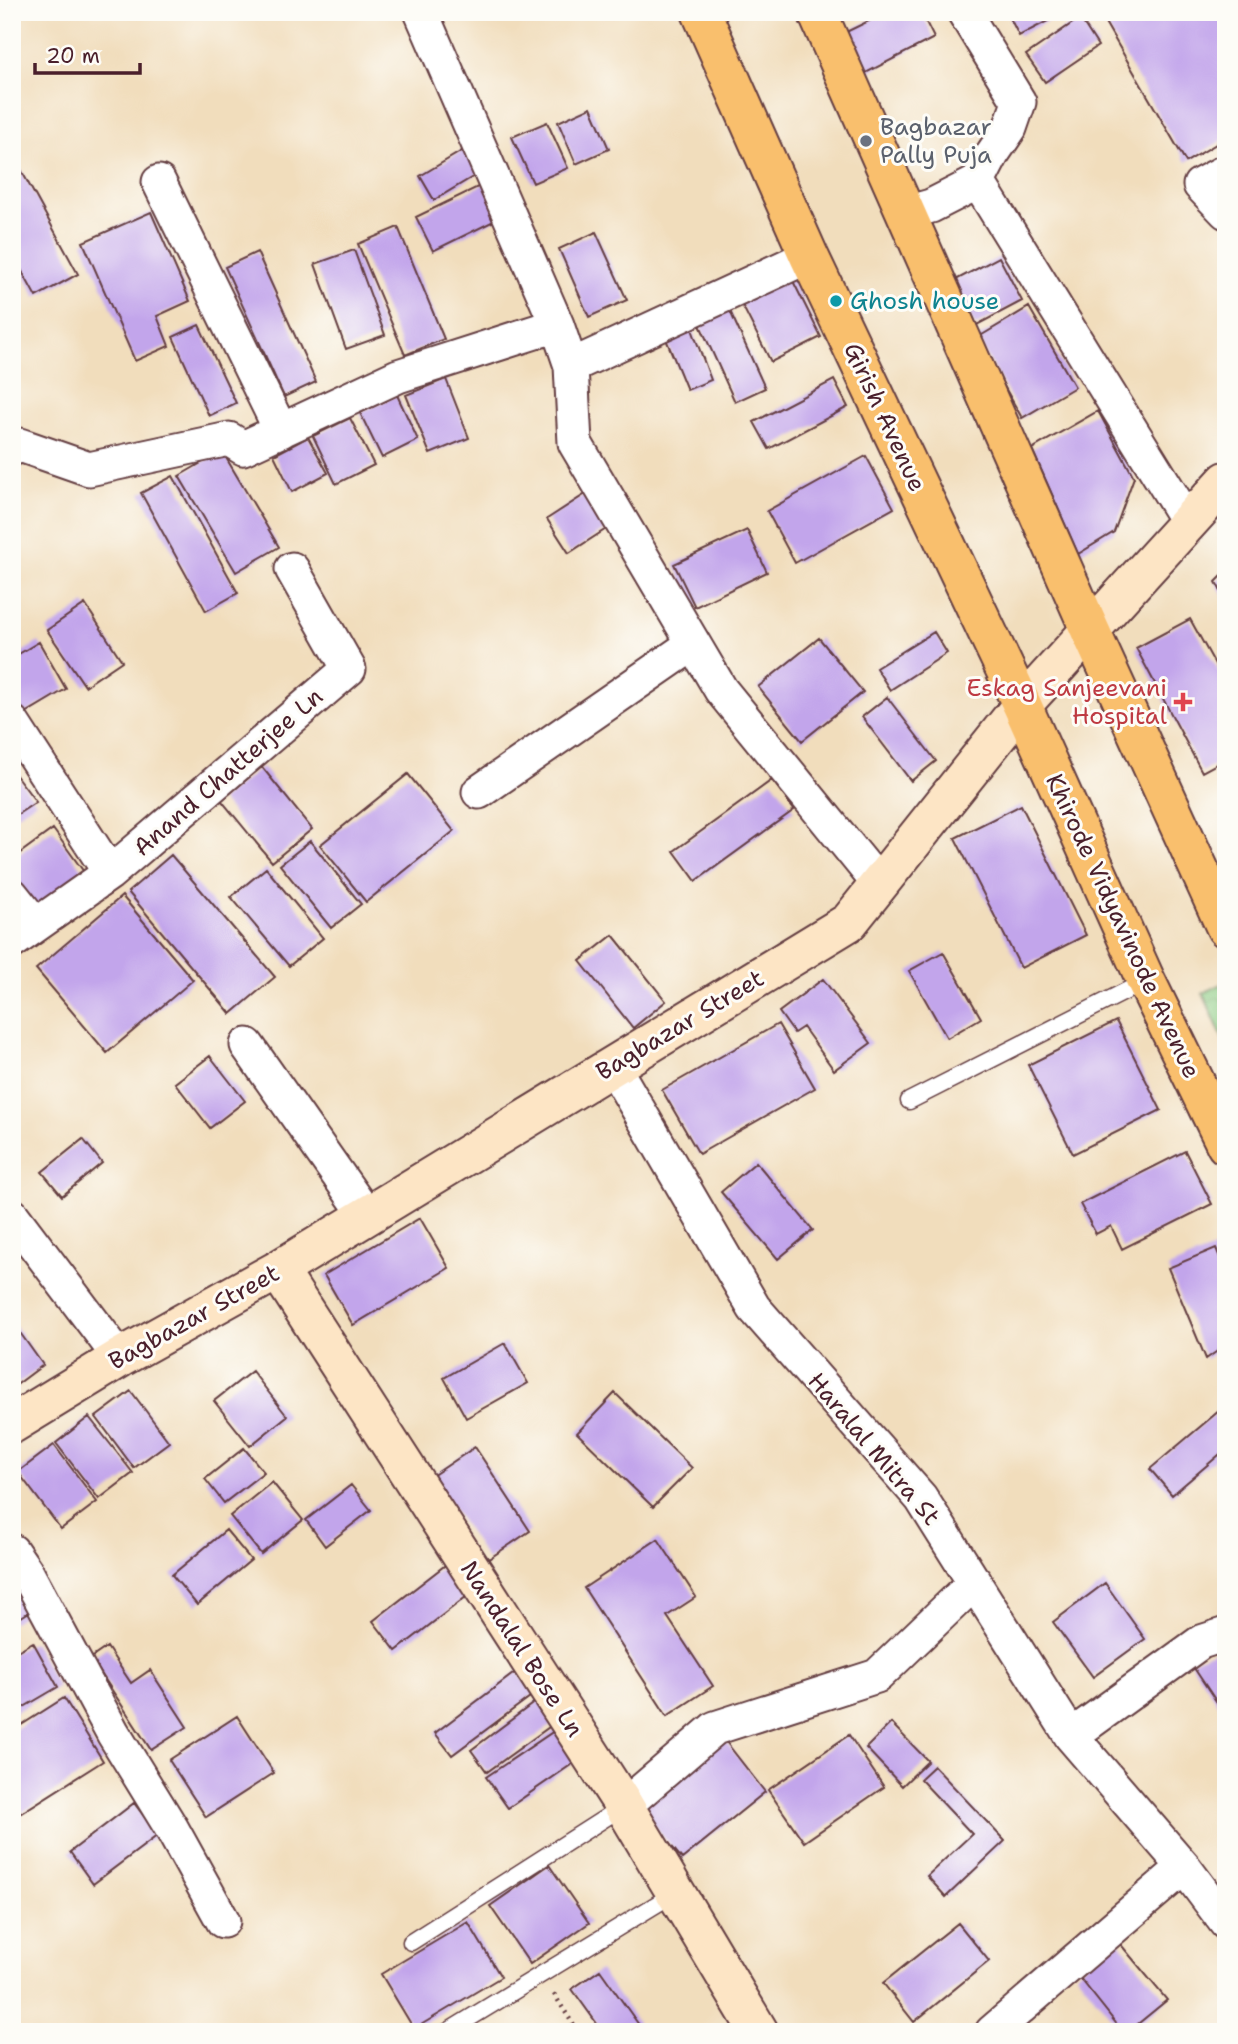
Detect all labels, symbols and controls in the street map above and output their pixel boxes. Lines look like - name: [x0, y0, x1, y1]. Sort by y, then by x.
- scale bar: [35, 32, 140, 76]
- text: 20 m: [46, 42, 100, 70]
- place label: Bagbazar Pally Puja: [880, 111, 992, 171]
- marker: Bagbazar Pally Puja: [858, 133, 874, 149]
- place label: Ghosh house: [850, 285, 999, 317]
- marker: Ghosh house: [828, 293, 844, 309]
- street label: Girish Avenue: [837, 337, 933, 497]
- place label: Eskag Sanjeevani Hospital: [966, 672, 1168, 732]
- street label: Anand Chatterjee Ln: [127, 681, 329, 863]
- marker: Eskag Sanjeevani Hospital: [1173, 692, 1193, 712]
- street label: Khirode Vidyavinode Avenue: [1038, 769, 1208, 1083]
- street label: Bagbazar Street: [590, 962, 770, 1088]
- street label: Bagbazar Street: [103, 1257, 285, 1377]
- street label: Haralal Mitra St: [801, 1366, 947, 1532]
- street label: Nandalal Bose Ln: [453, 1555, 591, 1743]

